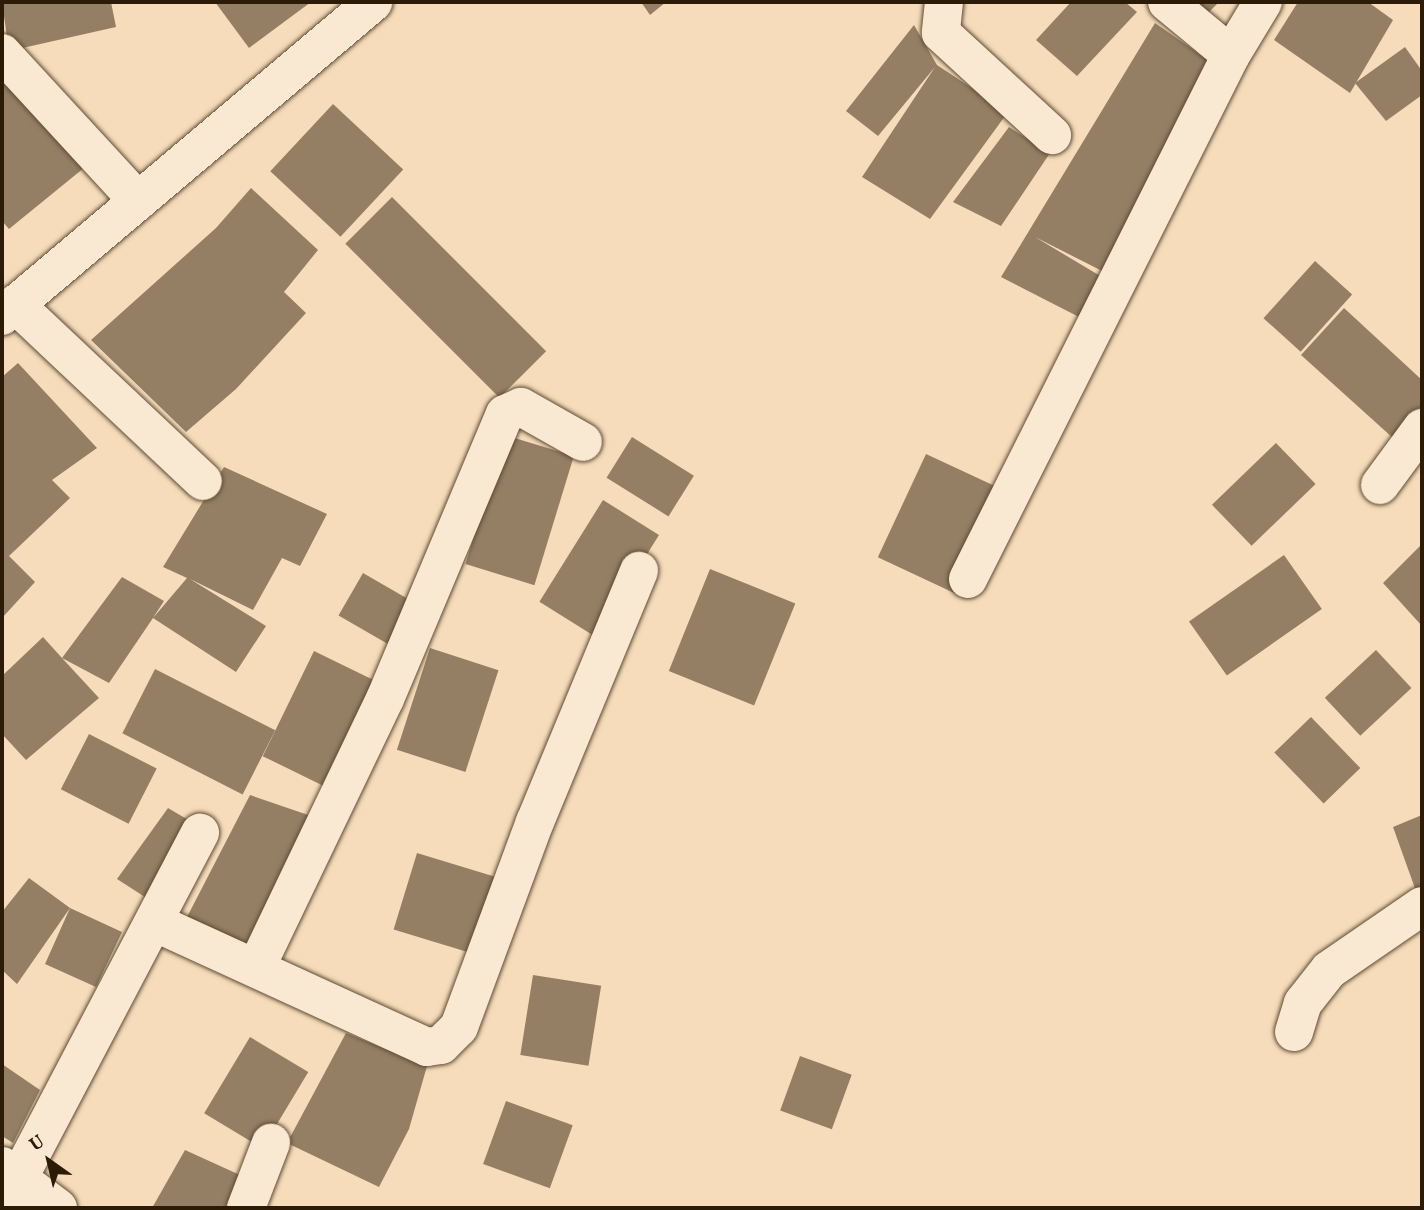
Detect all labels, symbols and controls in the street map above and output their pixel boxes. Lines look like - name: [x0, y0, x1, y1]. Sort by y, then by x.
- north arrow: [14, 1126, 84, 1196]
- text: U: [25, 1129, 50, 1158]

